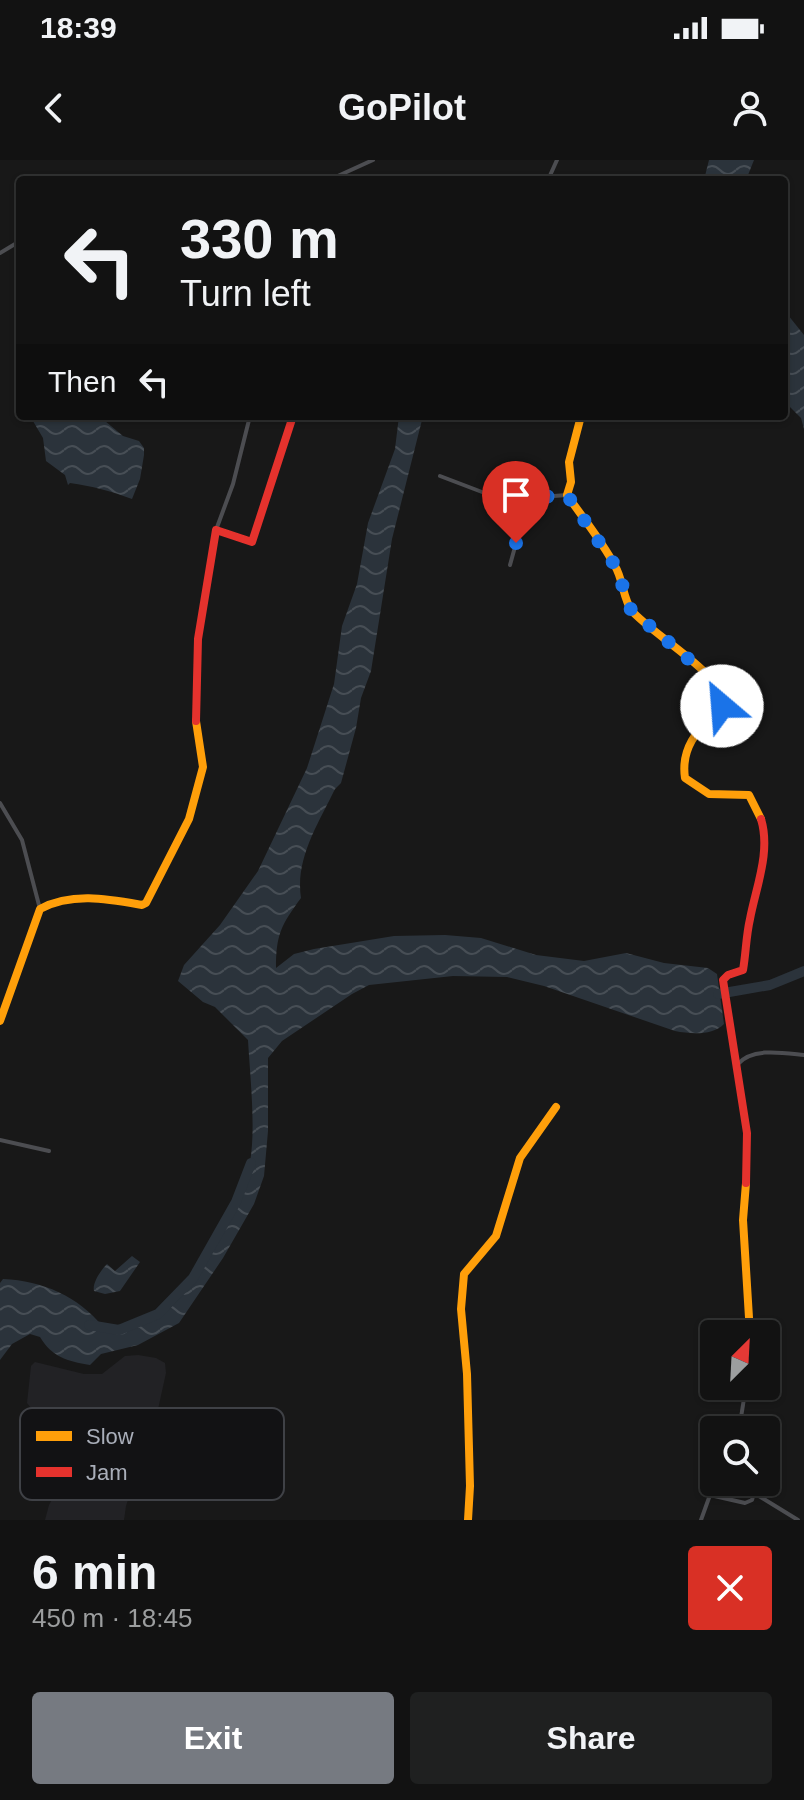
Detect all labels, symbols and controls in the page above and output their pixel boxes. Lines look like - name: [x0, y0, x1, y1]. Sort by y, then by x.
- text: 18:39: [40, 11, 117, 44]
- icon: back: [32, 86, 76, 130]
- icon: person: [728, 86, 772, 130]
- text: GoPilot: [338, 87, 466, 128]
- text: 330 m: [180, 207, 339, 270]
- icon: left: [48, 208, 152, 312]
- text: Turn left: [180, 273, 311, 314]
- icon: left: [132, 360, 176, 404]
- text: Then: [48, 365, 116, 398]
- pin: [482, 461, 550, 543]
- icon: arrive: [494, 473, 538, 517]
- position arrow: [680, 664, 764, 748]
- north arrow: [700, 1320, 780, 1400]
- map controls: [700, 1320, 780, 1496]
- legend: [20, 1408, 284, 1500]
- button: search: [700, 1416, 780, 1496]
- text: Slow: [86, 1424, 134, 1449]
- text: Jam: [86, 1460, 128, 1485]
- text: 6 min: [32, 1546, 157, 1599]
- button: close: [688, 1546, 772, 1630]
- text: 450 m · 18:45: [32, 1603, 192, 1633]
- button: Exit: [32, 1692, 394, 1784]
- button: Share: [410, 1692, 772, 1784]

